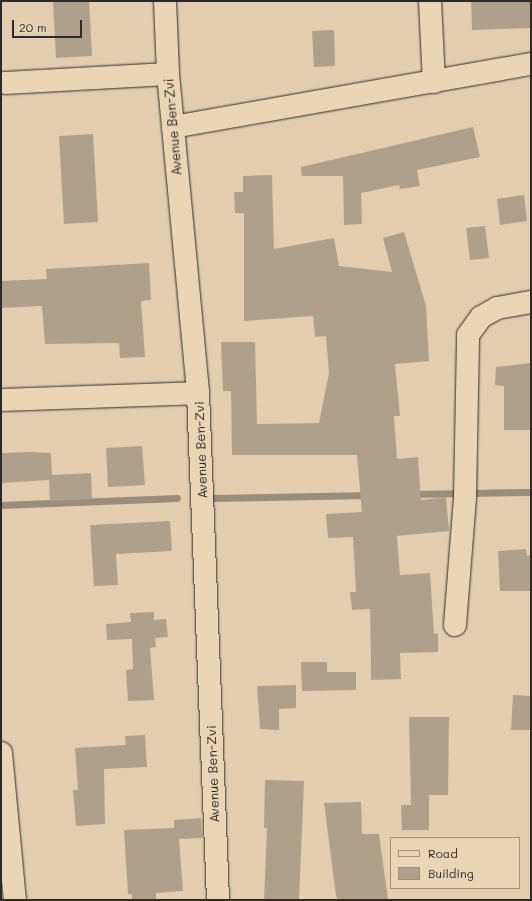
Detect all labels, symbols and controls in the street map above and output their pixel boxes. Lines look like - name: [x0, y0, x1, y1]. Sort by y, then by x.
- scale bar: [14, 12, 84, 38]
- text: 20 m: [19, 19, 47, 35]
- street label: Avenue Ben-Zvi: [161, 78, 185, 176]
- street label: Avenue Ben-Zvi: [192, 401, 210, 499]
- street label: Avenue Ben-Zvi: [204, 725, 222, 823]
- legend: [390, 837, 520, 889]
- text: Road: [428, 845, 458, 861]
- text: Building: [428, 865, 474, 881]

